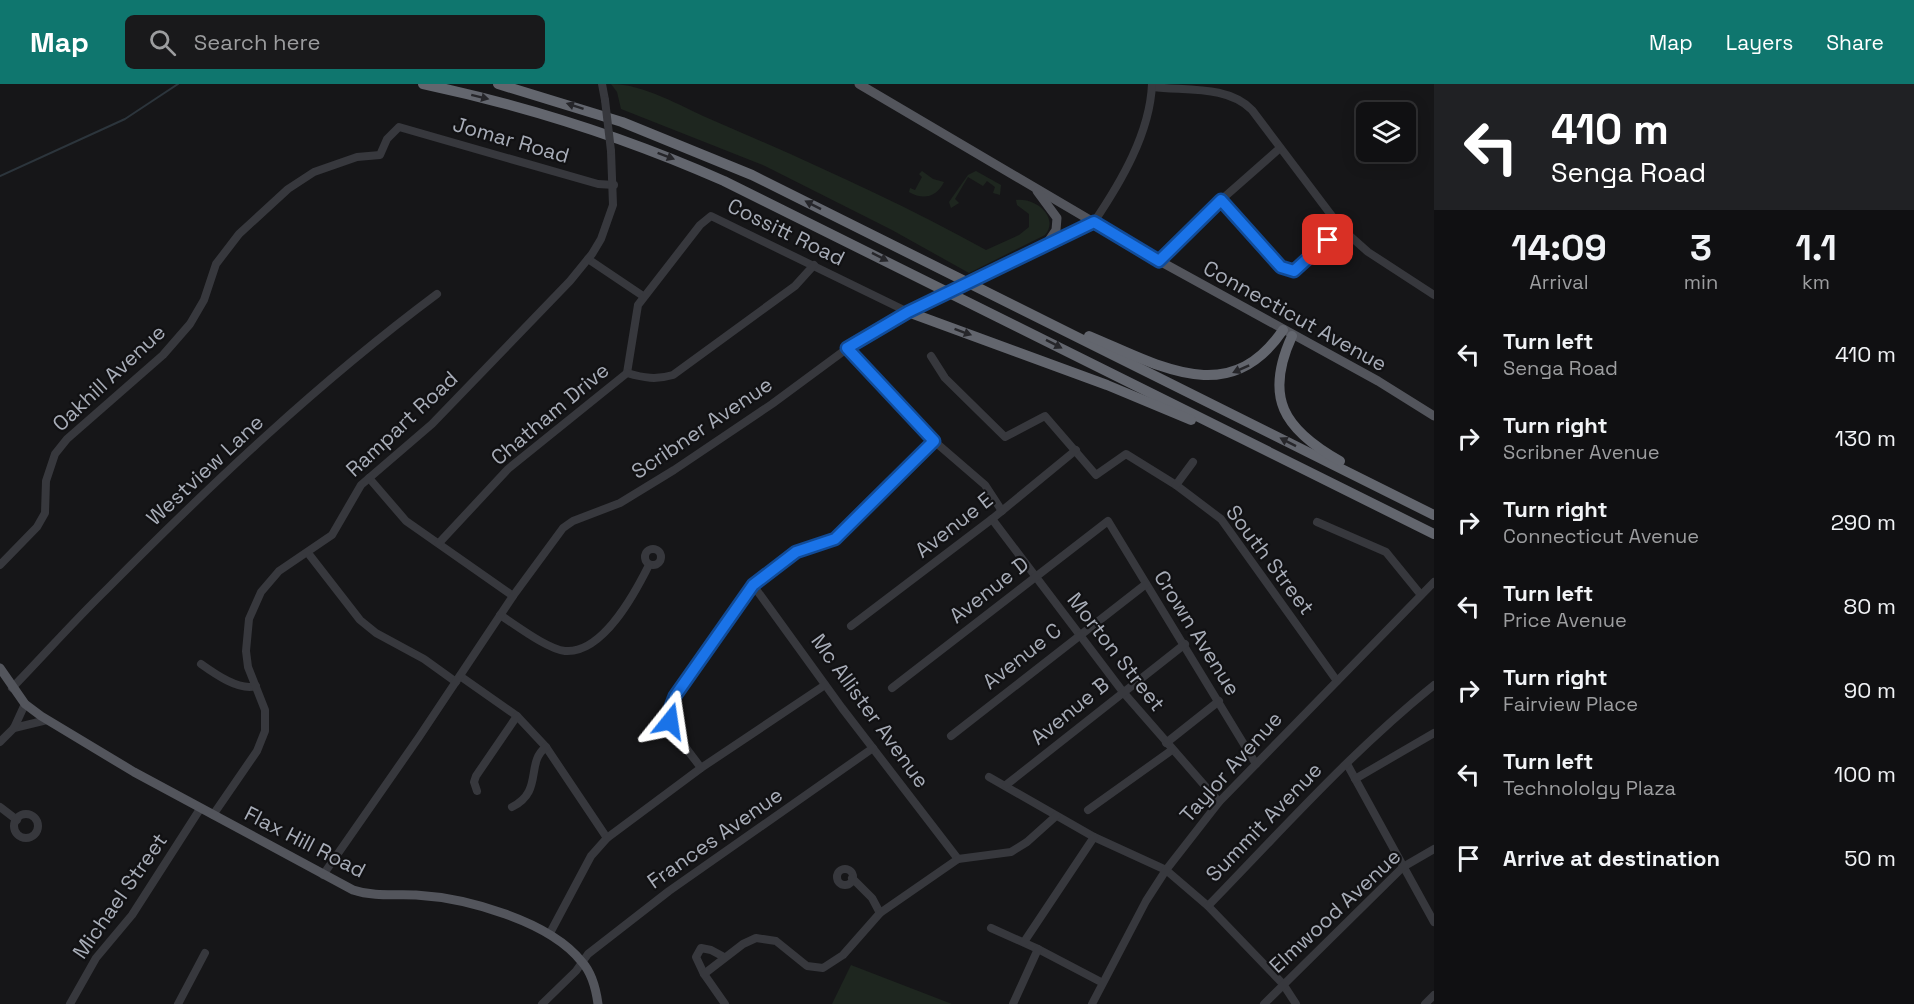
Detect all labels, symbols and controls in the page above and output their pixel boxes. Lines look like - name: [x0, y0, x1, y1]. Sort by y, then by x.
- search box: [125, 15, 545, 69]
- text: Map: [30, 24, 89, 60]
- icon: search: [146, 26, 179, 59]
- text: Search here: [194, 28, 321, 56]
- text: Map: [1649, 29, 1693, 56]
- text: Layers: [1726, 29, 1793, 56]
- text: Share: [1826, 29, 1884, 56]
- one-way arrow: [471, 93, 489, 103]
- one-way arrow: [566, 101, 584, 110]
- map controls: [1356, 102, 1416, 162]
- button: layers: [1356, 102, 1416, 162]
- text: 410 m: [1551, 103, 1669, 156]
- icon: left: [1452, 108, 1530, 186]
- street label: Jomar Road: [450, 110, 572, 169]
- one-way arrow: [657, 152, 675, 162]
- text: Senga Road: [1551, 155, 1706, 190]
- street label: Cossitt Road: [723, 192, 849, 272]
- one-way arrow: [804, 200, 821, 209]
- pin: [1302, 214, 1353, 265]
- icon: arrive: [1311, 223, 1344, 256]
- text: 14:09: [1511, 225, 1607, 271]
- text: 3: [1690, 225, 1712, 271]
- text: 1.1: [1795, 225, 1837, 271]
- one-way arrow: [872, 252, 889, 262]
- street label: Connecticut Avenue: [1199, 254, 1392, 377]
- text: Arrival: [1529, 269, 1589, 295]
- text: min: [1684, 269, 1718, 295]
- text: km: [1802, 269, 1830, 295]
- street label: Oakhill Avenue: [46, 318, 171, 437]
- one-way arrow: [954, 327, 972, 337]
- text: Turn left: [1503, 327, 1593, 355]
- icon: left: [1452, 338, 1485, 371]
- one-way arrow: [1046, 340, 1063, 349]
- text: 410 m: [1835, 340, 1896, 368]
- text: Senga Road: [1503, 355, 1618, 381]
- street label: Chatham Drive: [485, 356, 614, 471]
- one-way arrow: [1232, 364, 1250, 374]
- street label: Rampart Road: [340, 365, 463, 482]
- street label: Scribner Avenue: [626, 370, 777, 485]
- street label: Westview Lane: [140, 408, 269, 531]
- text: Turn right: [1503, 411, 1608, 439]
- icon: right: [1452, 422, 1485, 455]
- text: 130 m: [1835, 424, 1896, 452]
- one-way arrow: [1279, 437, 1296, 447]
- text: Scribner Avenue: [1503, 439, 1660, 465]
- street label: Avenue E: [909, 486, 998, 563]
- text: Turn right: [1503, 495, 1608, 523]
- street label: South Street: [1220, 499, 1321, 620]
- icon: right: [1452, 506, 1485, 539]
- text: 290 m: [1831, 508, 1896, 536]
- text: Connecticut Avenue: [1503, 523, 1699, 549]
- street label: Avenue D: [944, 550, 1034, 629]
- street label: Crown Avenue: [1148, 565, 1247, 700]
- text: Turn left: [1503, 579, 1593, 607]
- street label: Morton Street: [1062, 587, 1171, 717]
- icon: left: [1452, 590, 1485, 623]
- text: 80 m: [1844, 592, 1896, 620]
- text: Price Avenue: [1503, 607, 1627, 633]
- street label: Avenue C: [977, 616, 1067, 695]
- street label: Mc Allister Avenue: [805, 628, 935, 793]
- text: Turn right: [1503, 663, 1608, 691]
- street label: Avenue B: [1025, 671, 1114, 751]
- icon: right: [1452, 674, 1485, 707]
- text: 90 m: [1844, 676, 1896, 704]
- position arrow: [638, 689, 702, 753]
- text: Fairview Place: [1503, 691, 1638, 717]
- street label: Taylor Avenue: [1174, 705, 1288, 828]
- text: Turn left: [1503, 747, 1593, 775]
- street label: Summit Avenue: [1200, 756, 1328, 887]
- icon: left: [1452, 758, 1485, 791]
- text: 100 m: [1834, 760, 1896, 788]
- text: Technololgy Plaza: [1503, 775, 1676, 801]
- street label: Frances Avenue: [642, 781, 788, 894]
- street label: Flax Hill Road: [240, 799, 370, 884]
- street label: Michael Street: [66, 827, 173, 964]
- icon: arrive: [1452, 842, 1485, 875]
- street label: Elmwood Avenue: [1263, 843, 1406, 979]
- text: Arrive at destination: [1503, 844, 1720, 872]
- text: 50 m: [1844, 844, 1896, 872]

